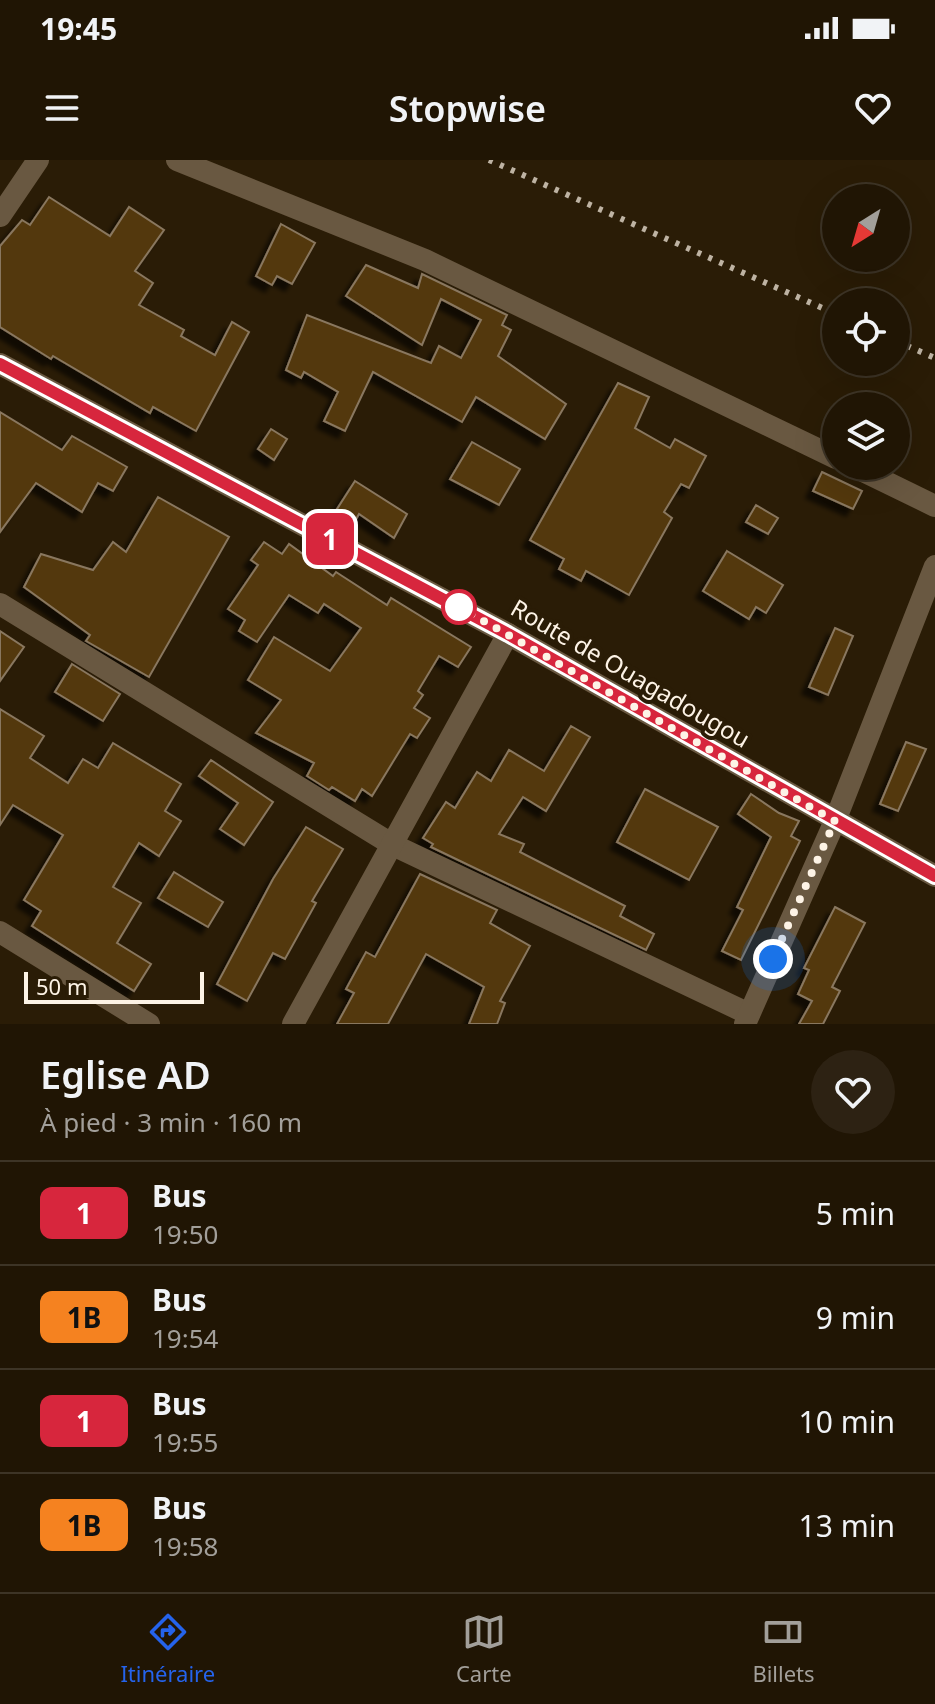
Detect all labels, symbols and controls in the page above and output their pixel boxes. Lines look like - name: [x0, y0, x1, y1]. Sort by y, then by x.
- text: 19:45: [40, 8, 117, 49]
- text: Stopwise: [389, 84, 546, 133]
- icon: menu: [40, 86, 84, 130]
- icon: heart: [851, 86, 895, 130]
- north arrow: [822, 184, 910, 272]
- map controls: [822, 184, 910, 480]
- button: locate: [822, 288, 910, 376]
- button: layers: [822, 392, 910, 480]
- line badge: 1: [304, 513, 356, 565]
- text: 1: [322, 520, 338, 558]
- unlabelled marker: [442, 590, 476, 624]
- street label: Route de Ouagadougou: [505, 591, 756, 755]
- your location: [753, 939, 793, 979]
- scale bar: [24, 968, 204, 1004]
- text: 50 m: [36, 971, 87, 1001]
- text: Eglise AD: [40, 1048, 211, 1100]
- button: heart: [811, 1050, 895, 1134]
- text: À pied · 3 min · 160 m: [40, 1104, 302, 1140]
- text: Bus: [152, 1175, 207, 1216]
- text: 5 min: [816, 1193, 895, 1234]
- text: 1: [76, 1194, 92, 1232]
- text: 19:50: [152, 1216, 218, 1252]
- text: Bus: [152, 1279, 207, 1320]
- text: 9 min: [816, 1297, 895, 1338]
- text: 1B: [67, 1298, 101, 1336]
- text: 19:54: [152, 1320, 218, 1356]
- text: Bus: [152, 1383, 207, 1424]
- text: 10 min: [799, 1401, 895, 1442]
- text: 1: [76, 1402, 92, 1440]
- text: 19:55: [152, 1424, 218, 1460]
- text: Bus: [152, 1487, 207, 1528]
- text: 13 min: [799, 1505, 895, 1546]
- text: 1B: [67, 1506, 101, 1544]
- text: 19:58: [152, 1528, 218, 1564]
- tab: Itinéraire: [120, 1610, 215, 1688]
- tab: Carte: [456, 1610, 512, 1688]
- tab: Billets: [752, 1610, 815, 1688]

